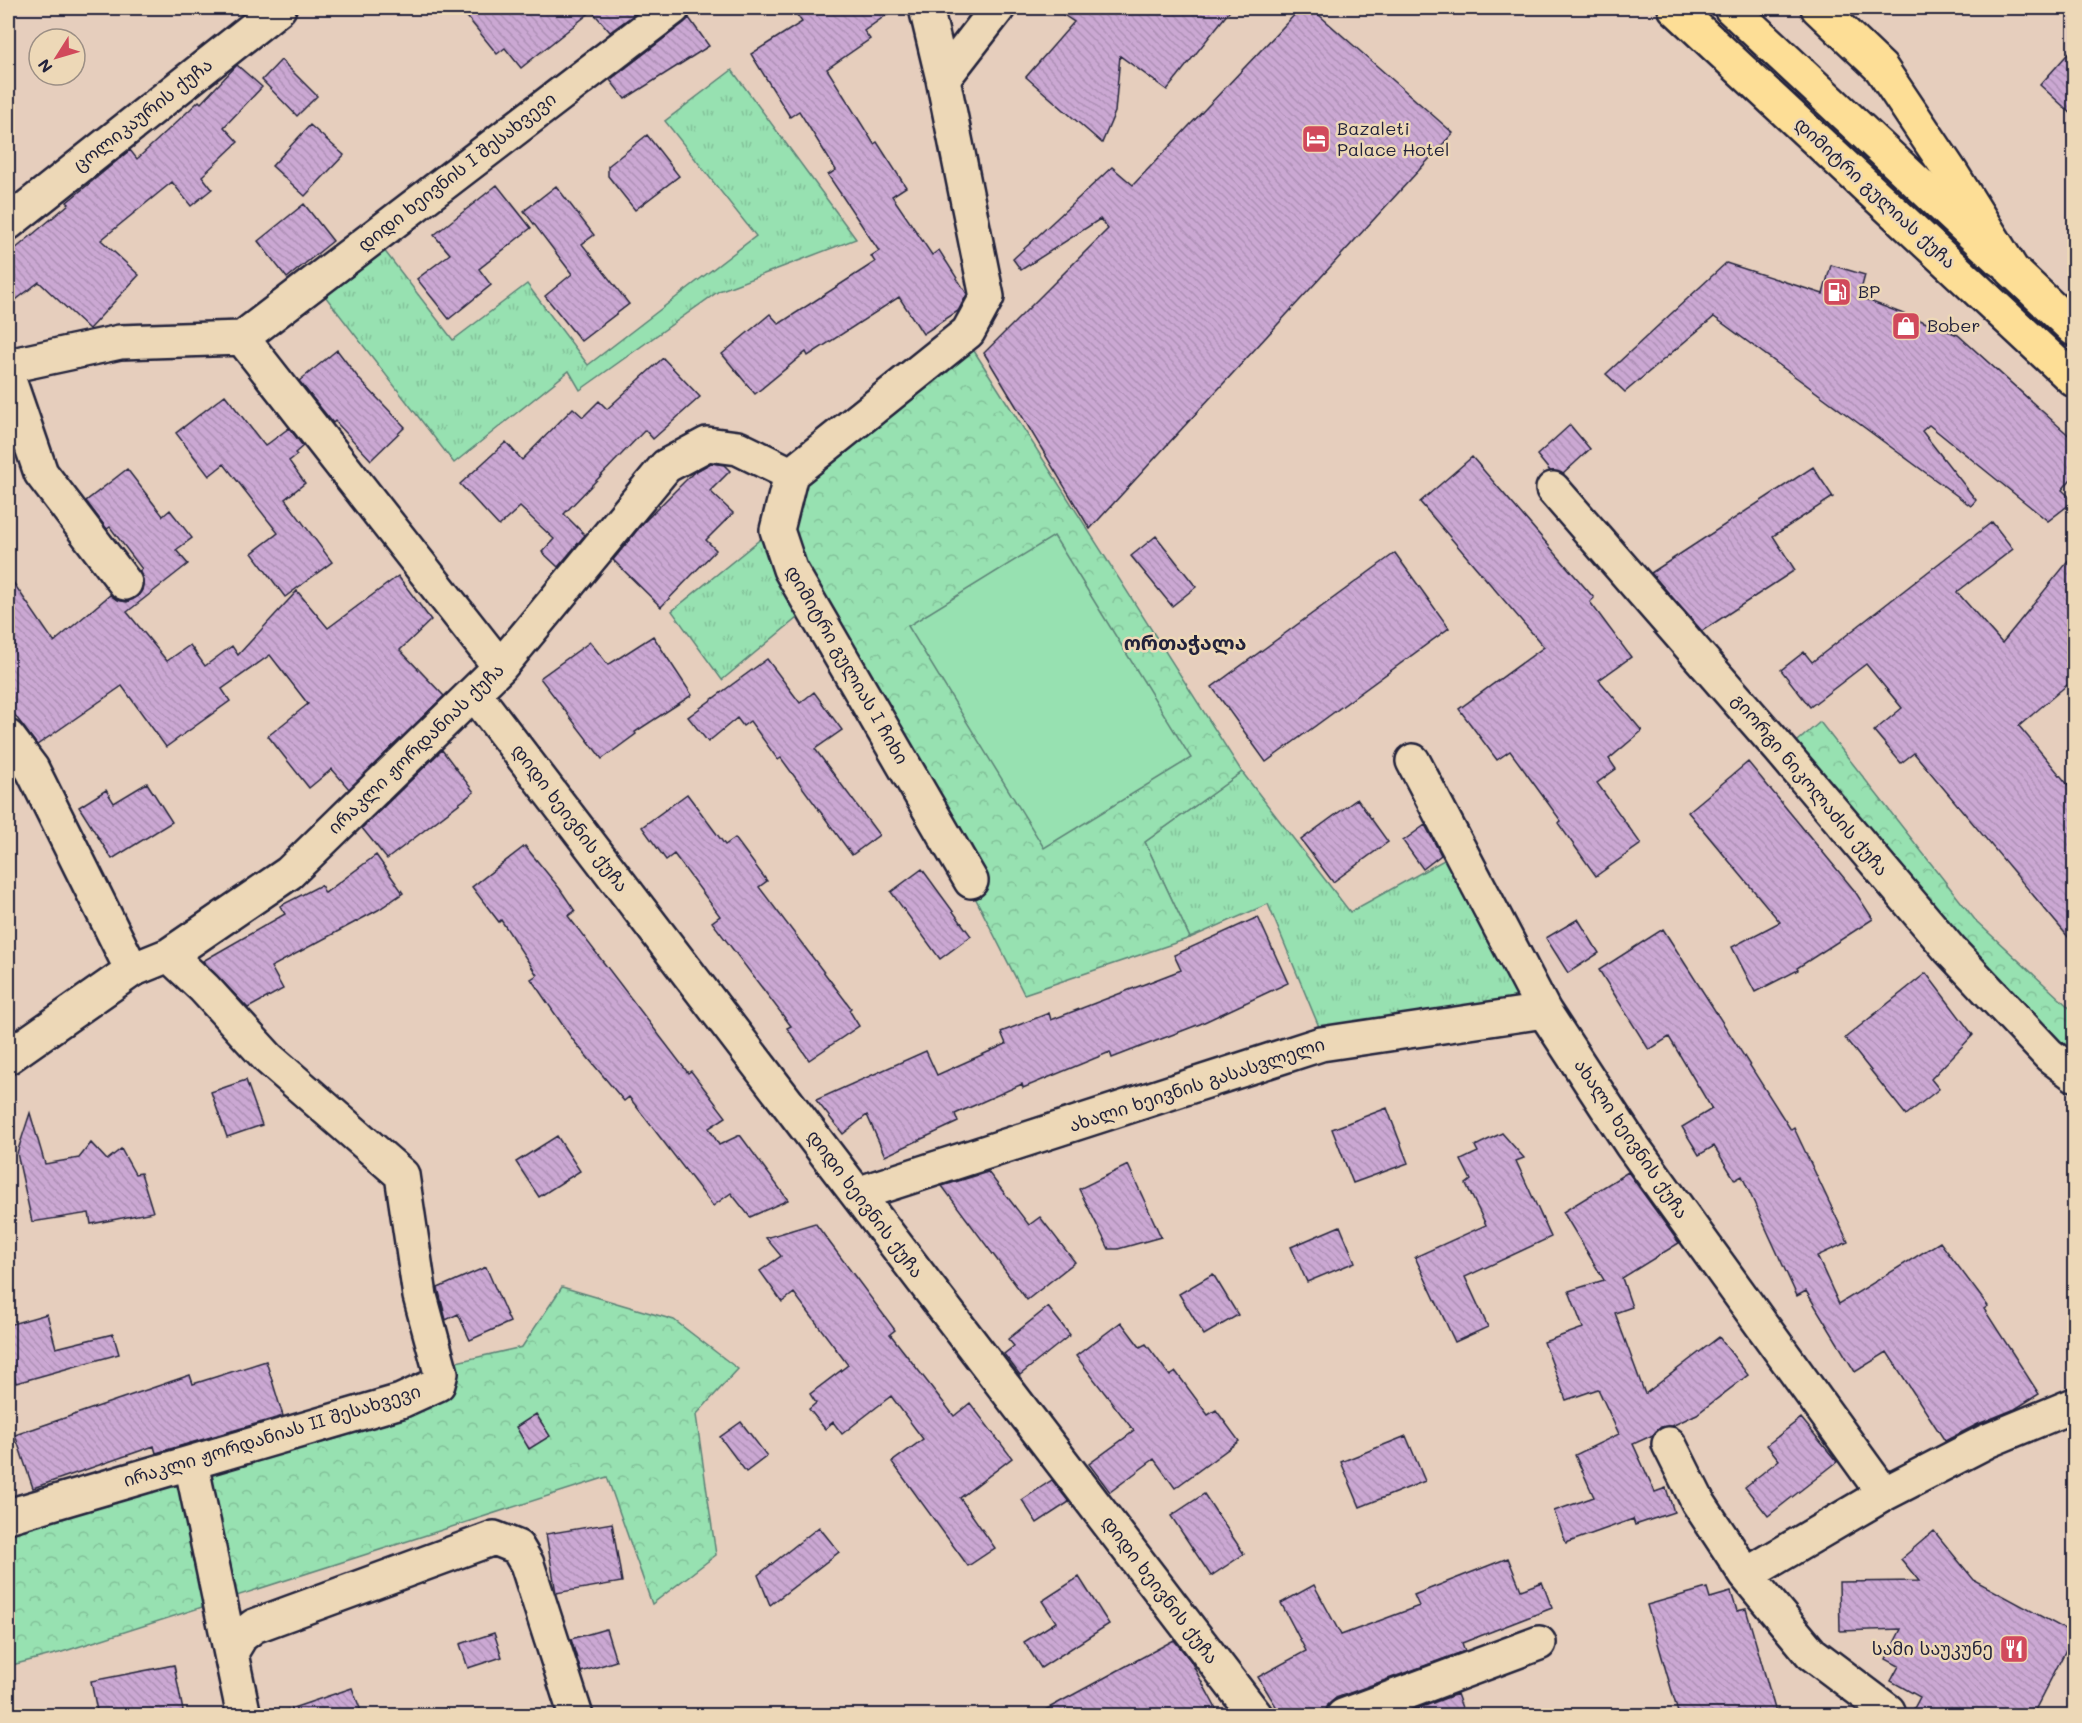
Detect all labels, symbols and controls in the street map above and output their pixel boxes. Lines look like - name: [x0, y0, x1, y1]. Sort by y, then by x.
- north arrow: [27, 27, 87, 87]
- street label: ცოლიკაურის ქუჩა: [68, 52, 217, 176]
- text: N: [33, 55, 57, 78]
- street label: დიდი ხეივნის I შესახვევი: [352, 86, 560, 256]
- street label: დიმიტრი გულიას ქუჩა: [1790, 111, 1961, 273]
- place label: Bazaleti Palace Hotel: [1337, 116, 1450, 161]
- hotel icon: Bazaleti Palace Hotel: [1300, 123, 1332, 155]
- fuel station icon: BP: [1821, 276, 1853, 308]
- place label: BP: [1858, 279, 1880, 303]
- shop icon: Bober: [1890, 310, 1922, 342]
- place label: Bober: [1927, 313, 1981, 337]
- street label: დიმიტრი გულიას I ჩიხი: [781, 561, 915, 768]
- district label: ორთაჭალა: [1124, 629, 1246, 655]
- street label: ირაკლი ჟორდანიას ქუჩა: [322, 658, 509, 839]
- street label: გიორგი ნიკოლაძის ქუჩა: [1727, 688, 1894, 881]
- street label: დიდი ხეივნის ქუჩა: [507, 738, 634, 896]
- street label: ახალი ხეივნის გასასვლელი: [1066, 1031, 1328, 1137]
- street label: ახალი ხეივნის ქუჩა: [1569, 1054, 1694, 1223]
- street label: დიდი ხეივნის ქუჩა: [802, 1124, 929, 1282]
- street label: ირაკლი ჟორდანიას II შესახვევი: [120, 1378, 423, 1492]
- street label: დიდი ხეივნის ქუჩა: [1097, 1510, 1224, 1668]
- restaurant icon: სამი საუკუნე: [1998, 1633, 2030, 1665]
- place label: სამი საუკუნე: [1872, 1636, 1993, 1660]

